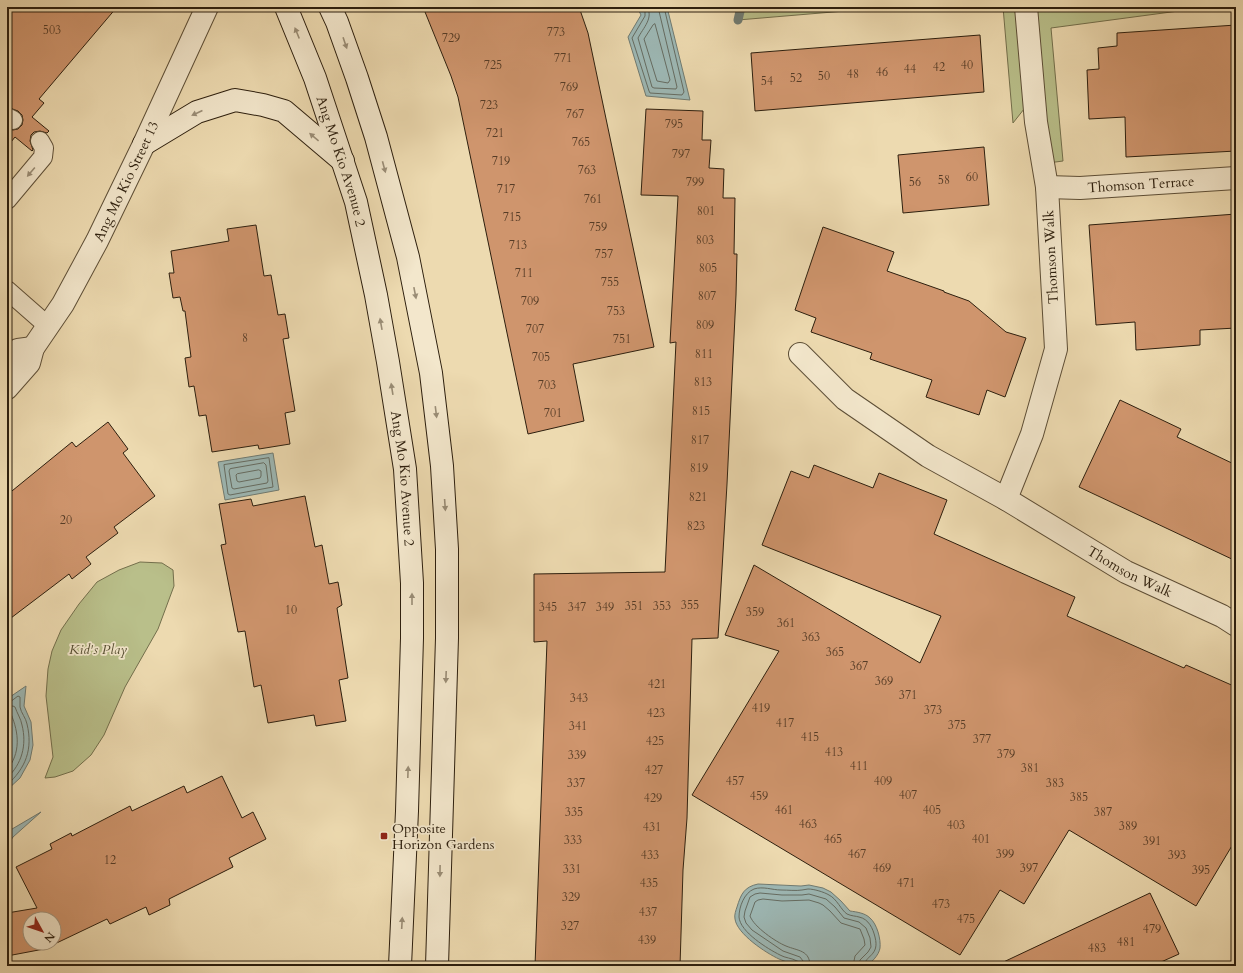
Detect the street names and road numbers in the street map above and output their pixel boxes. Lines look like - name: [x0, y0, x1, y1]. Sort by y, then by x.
- street label: Ang Mo Kio Avenue 2: [312, 93, 370, 228]
- street label: Ang Mo Kio Street 13: [89, 118, 163, 245]
- street label: Thomson Terrace: [1087, 171, 1195, 197]
- street label: Thomson Walk: [1039, 209, 1063, 304]
- street label: Ang Mo Kio Avenue 2: [386, 409, 419, 547]
- street label: Thomson Walk: [1084, 541, 1176, 602]

